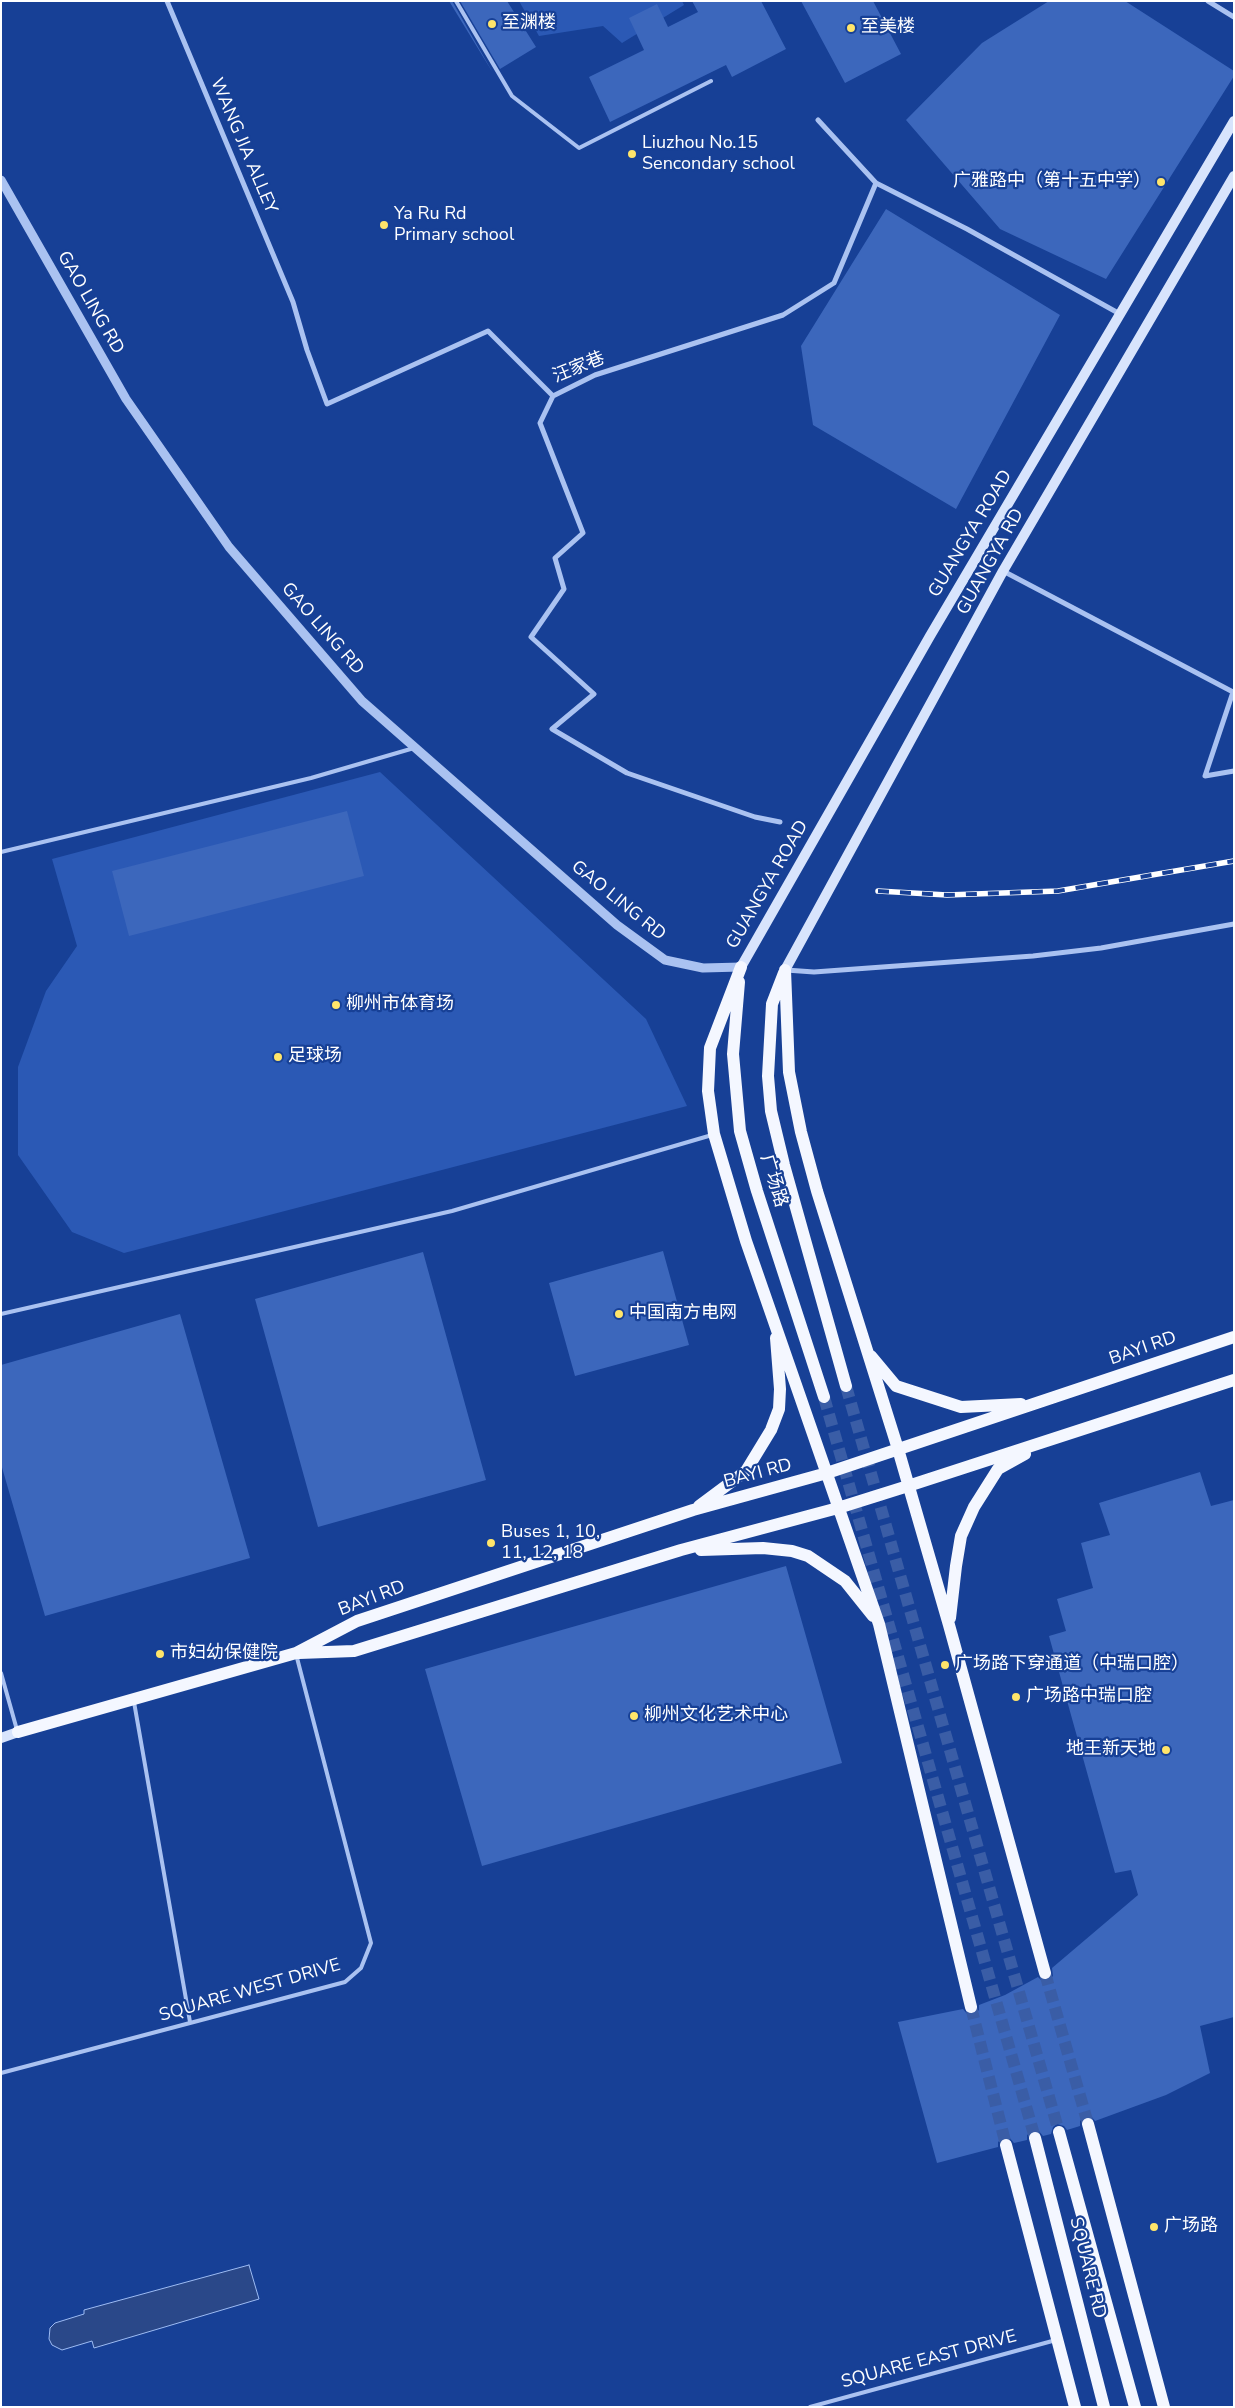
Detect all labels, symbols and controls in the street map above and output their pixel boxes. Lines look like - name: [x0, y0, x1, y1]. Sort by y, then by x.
- place label: 至渊楼: [502, 13, 556, 35]
- place label: 至美楼: [861, 17, 915, 39]
- marker: 至渊楼: [486, 18, 498, 30]
- marker: 至美楼: [845, 22, 857, 34]
- street label: WANG JIA ALLEY: [205, 75, 281, 217]
- place label: Liuzhou No.15 Sencondary school: [642, 133, 795, 176]
- marker: Liuzhou No.15 Sencondary school: [626, 148, 638, 160]
- place label: 广雅路中（第十五中学）: [953, 171, 1151, 193]
- marker: 广雅路中（第十五中学）: [1155, 176, 1167, 188]
- place label: Ya Ru Rd Primary school: [394, 204, 514, 246]
- marker: Ya Ru Rd Primary school: [378, 219, 390, 231]
- street label: GAO LING RD: [52, 248, 128, 358]
- street label: 汪家巷: [550, 348, 608, 388]
- street label: GUANGYA ROAD: [924, 466, 1018, 602]
- street label: GUANGYA RD: [953, 505, 1029, 619]
- street label: GAO LING RD: [276, 578, 368, 680]
- street label: GUANGYA ROAD: [722, 817, 814, 953]
- street label: GAO LING RD: [566, 856, 670, 946]
- place label: 柳州市体育场: [346, 994, 454, 1016]
- marker: 柳州市体育场: [330, 999, 342, 1011]
- place label: 足球场: [288, 1046, 342, 1068]
- marker: 足球场: [272, 1051, 284, 1063]
- street label: 广场路: [755, 1152, 791, 1210]
- place label: 中国南方电网: [629, 1303, 737, 1325]
- marker: 中国南方电网: [613, 1308, 625, 1320]
- street label: BAYI RD: [1107, 1327, 1179, 1371]
- street label: BAYI RD: [722, 1455, 794, 1493]
- place label: Buses 1, 10, 11, 12, 18: [501, 1522, 600, 1565]
- marker: Buses 1, 10, 11, 12, 18: [485, 1537, 497, 1549]
- street label: BAYI RD: [336, 1576, 408, 1622]
- place label: 市妇幼保健院: [170, 1643, 278, 1665]
- marker: 市妇幼保健院: [154, 1648, 166, 1660]
- place label: 广场路下穿通道（中瑞口腔）: [955, 1654, 1189, 1676]
- marker: 广场路下穿通道（中瑞口腔）: [939, 1659, 951, 1671]
- place label: 广场路中瑞口腔: [1026, 1686, 1152, 1708]
- marker: 广场路中瑞口腔: [1010, 1691, 1022, 1703]
- place label: 柳州文化艺术中心: [644, 1705, 788, 1727]
- marker: 柳州文化艺术中心: [628, 1710, 640, 1722]
- place label: 地王新天地: [1066, 1739, 1156, 1761]
- marker: 地王新天地: [1160, 1744, 1172, 1756]
- street label: SQUARE WEST DRIVE: [157, 1955, 343, 2027]
- street label: SQUARE RD: [1064, 2215, 1110, 2321]
- place label: 广场路: [1164, 2216, 1218, 2238]
- marker: 广场路: [1148, 2221, 1160, 2233]
- street label: SQUARE EAST DRIVE: [839, 2326, 1019, 2394]

